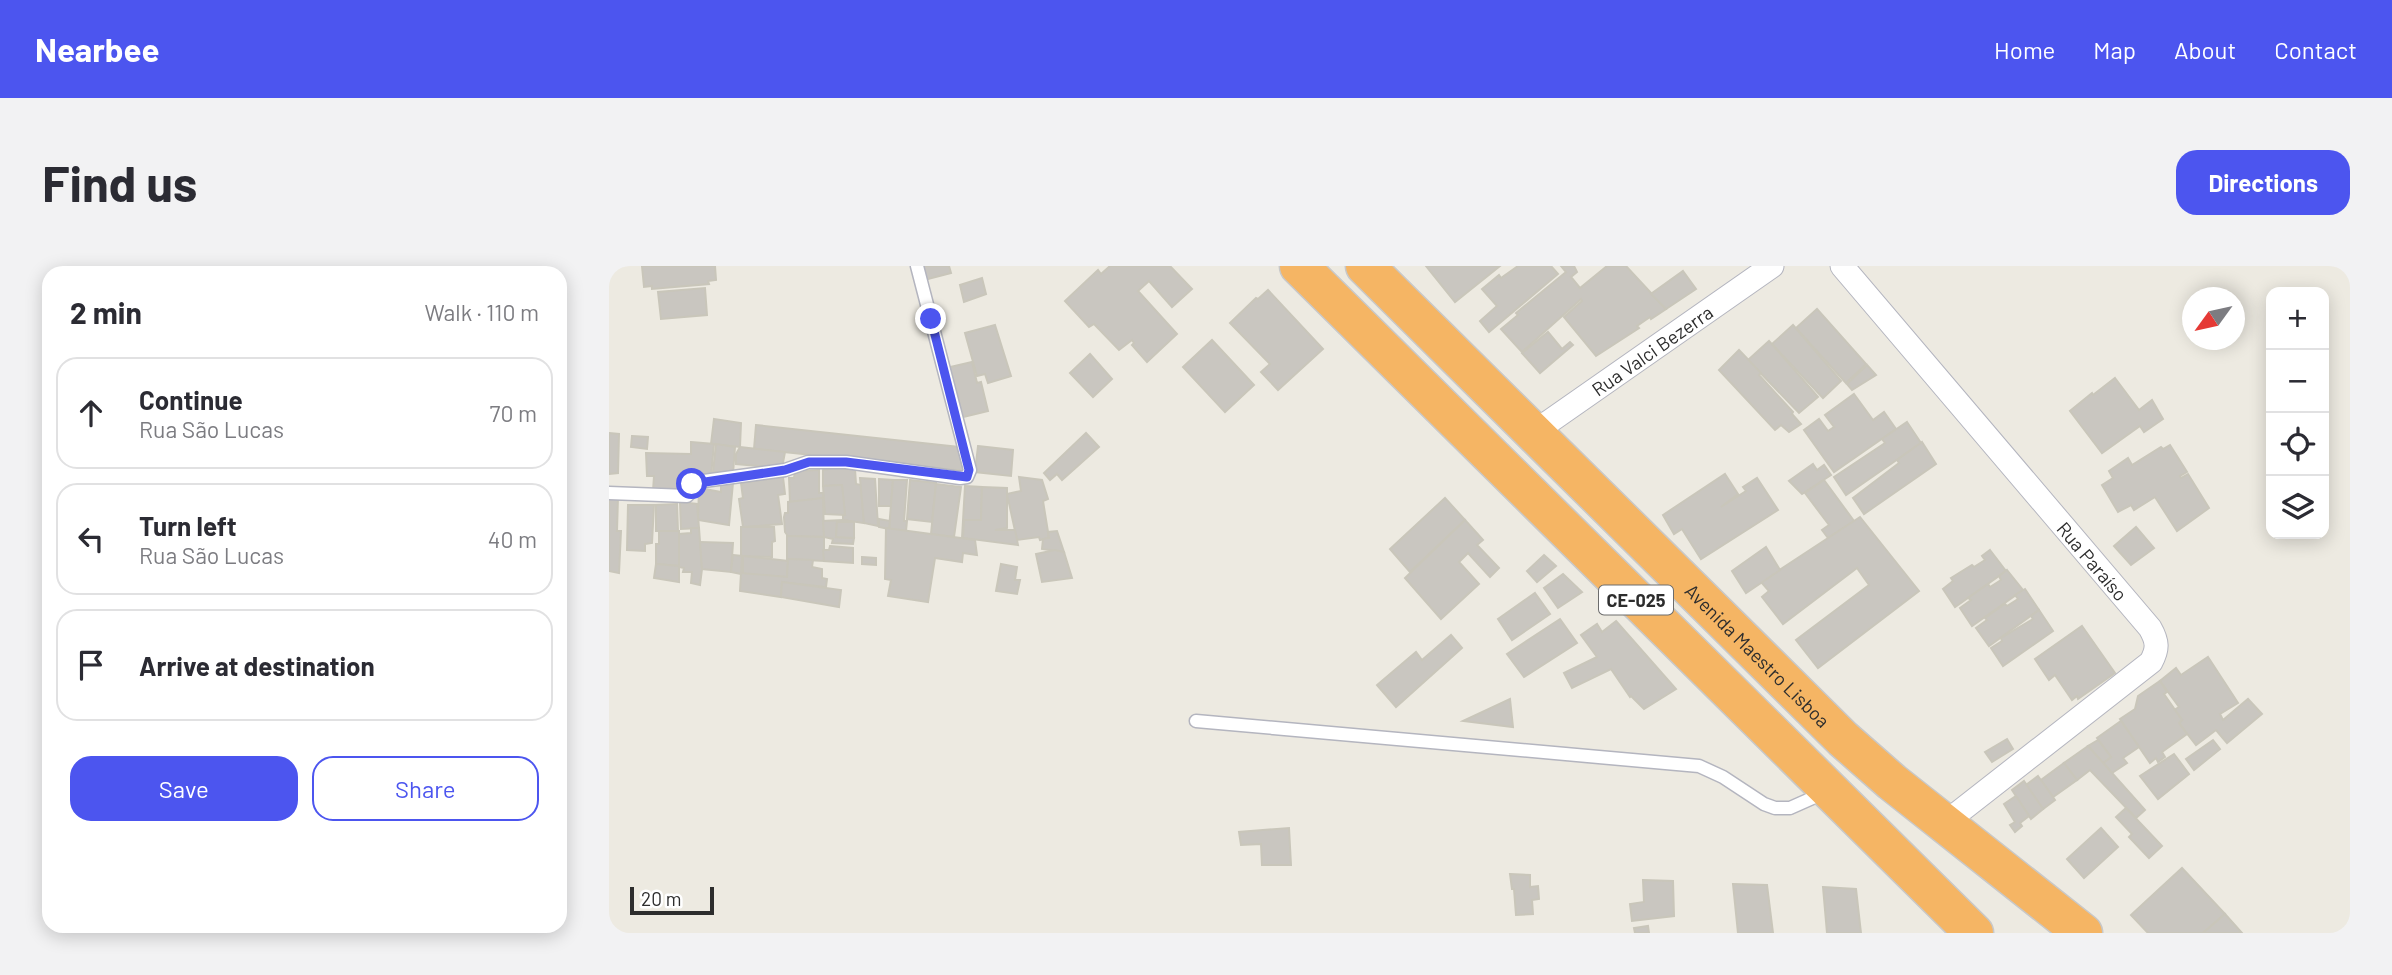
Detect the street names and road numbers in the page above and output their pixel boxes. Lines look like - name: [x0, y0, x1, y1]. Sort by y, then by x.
- street label: Rua Valci Bezerra: [1587, 300, 1717, 400]
- street label: Rua Paraíso: [2053, 517, 2133, 605]
- street label: Avenida Maestro Lisboa: [1681, 578, 1835, 731]
- road number: CE-025: [1599, 586, 1673, 614]

